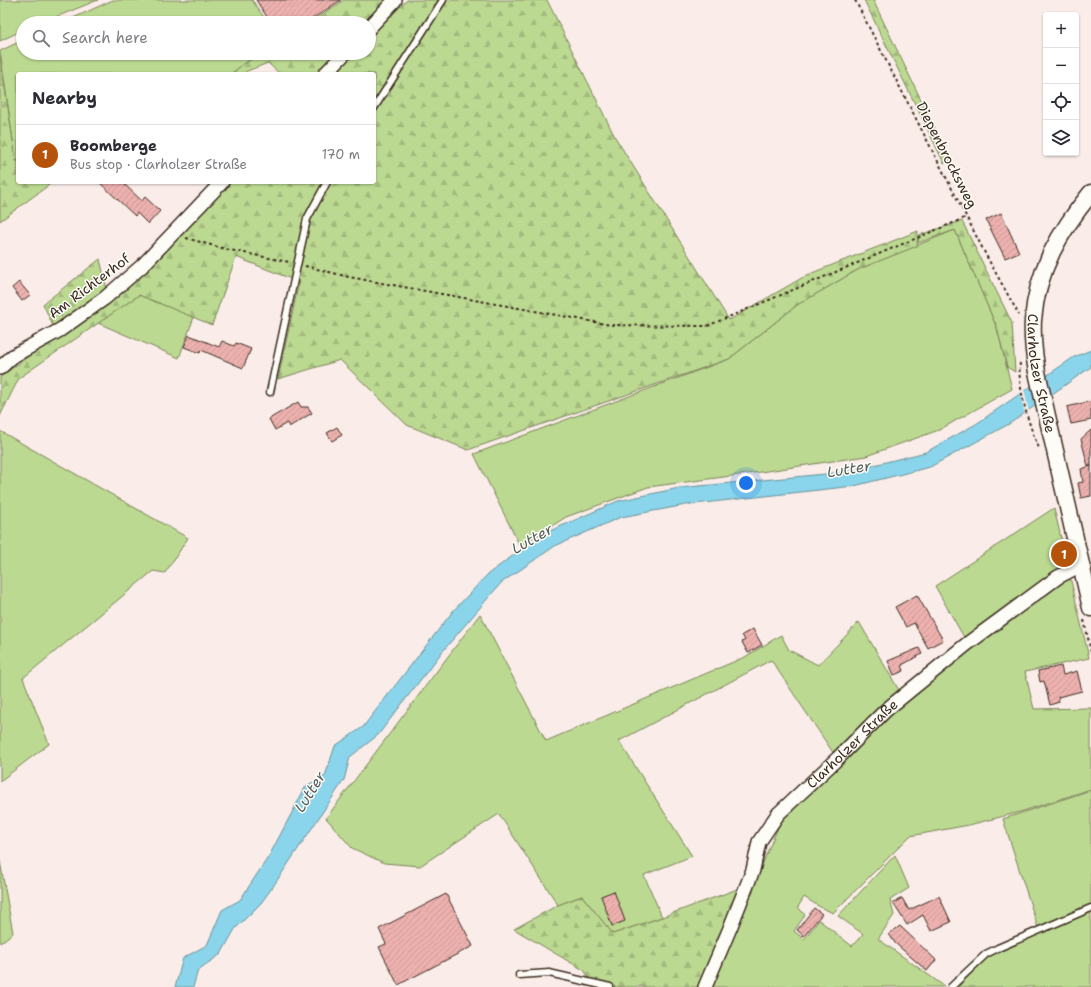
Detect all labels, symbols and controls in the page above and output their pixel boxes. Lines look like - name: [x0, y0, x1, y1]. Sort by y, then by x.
- map controls: [1043, 12, 1079, 156]
- button: +: [1043, 12, 1079, 48]
- search box: [16, 16, 376, 60]
- icon: search: [30, 27, 52, 49]
- text: Search here: [62, 28, 148, 48]
- button: −: [1043, 48, 1079, 84]
- button: locate: [1043, 84, 1079, 120]
- text: Nearby: [32, 87, 97, 109]
- street label: Diepenbrocksweg: [912, 99, 982, 211]
- button: layers: [1043, 120, 1079, 156]
- text: Boomberge: [70, 136, 157, 156]
- text: 1: [42, 146, 48, 163]
- text: 170 m: [322, 146, 360, 163]
- text: Bus stop · Clarholzer Straße: [70, 156, 247, 173]
- street label: Am Richterhof: [45, 249, 134, 322]
- street label: Clarholzer Straße: [1024, 313, 1060, 435]
- water label: Lutter: [825, 455, 873, 482]
- your location: [736, 473, 756, 493]
- water label: Lutter: [508, 519, 557, 559]
- pin: 1: [1051, 539, 1077, 569]
- street label: Clarholzer Straße: [802, 695, 901, 792]
- water label: Lutter: [290, 767, 331, 816]

